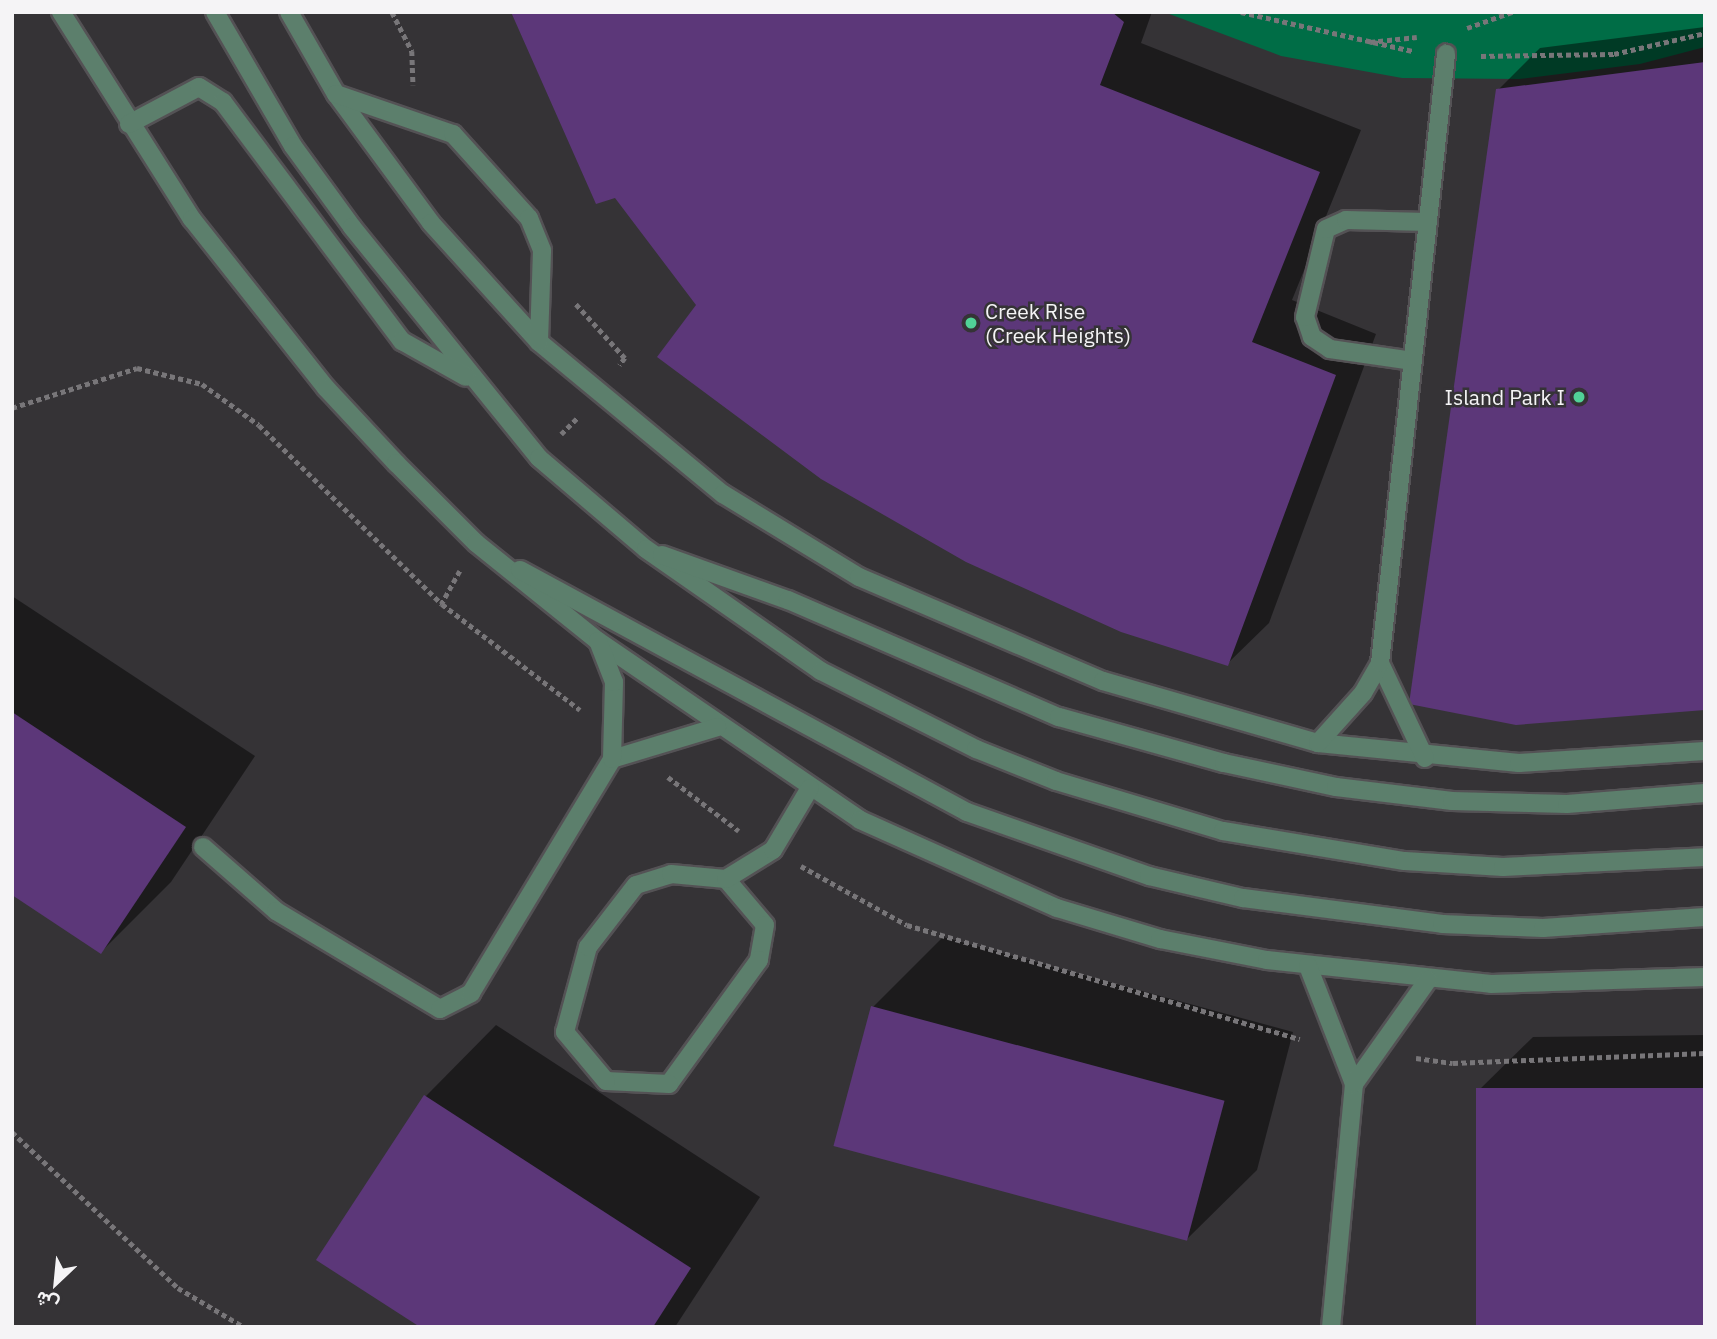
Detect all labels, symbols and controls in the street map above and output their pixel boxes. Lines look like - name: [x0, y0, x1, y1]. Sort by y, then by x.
- place label: Creek Rise (Creek Heights): [985, 298, 1131, 348]
- marker: Creek Rise (Creek Heights): [963, 315, 979, 331]
- place label: Island Park I: [1445, 384, 1565, 410]
- marker: Island Park I: [1571, 389, 1587, 405]
- north arrow: [21, 1248, 91, 1318]
- text: ش: [31, 1286, 62, 1318]

